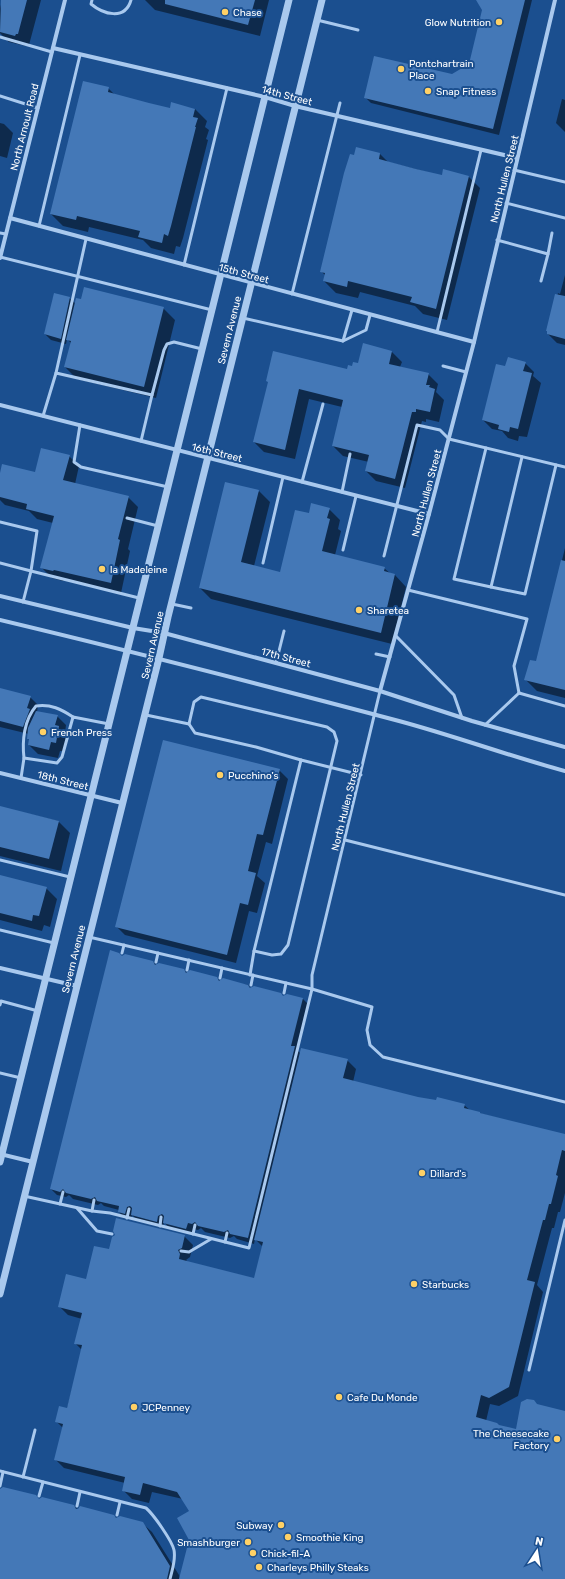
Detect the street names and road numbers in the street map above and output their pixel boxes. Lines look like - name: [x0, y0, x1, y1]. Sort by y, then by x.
- street label: North Arnoult Road: [8, 82, 42, 172]
- street label: 14th Street: [260, 83, 313, 108]
- street label: North Hullen Street: [488, 134, 522, 224]
- street label: 15th Street: [217, 261, 270, 286]
- street label: Severn Avenue: [216, 295, 244, 365]
- street label: 16th Street: [190, 441, 243, 465]
- street label: North Hullen Street: [410, 448, 444, 538]
- street label: Severn Avenue: [139, 610, 167, 681]
- street label: 17th Street: [260, 646, 312, 670]
- street label: North Hullen Street: [329, 762, 363, 852]
- street label: 18th Street: [36, 769, 90, 793]
- street label: Severn Avenue: [60, 924, 88, 994]

